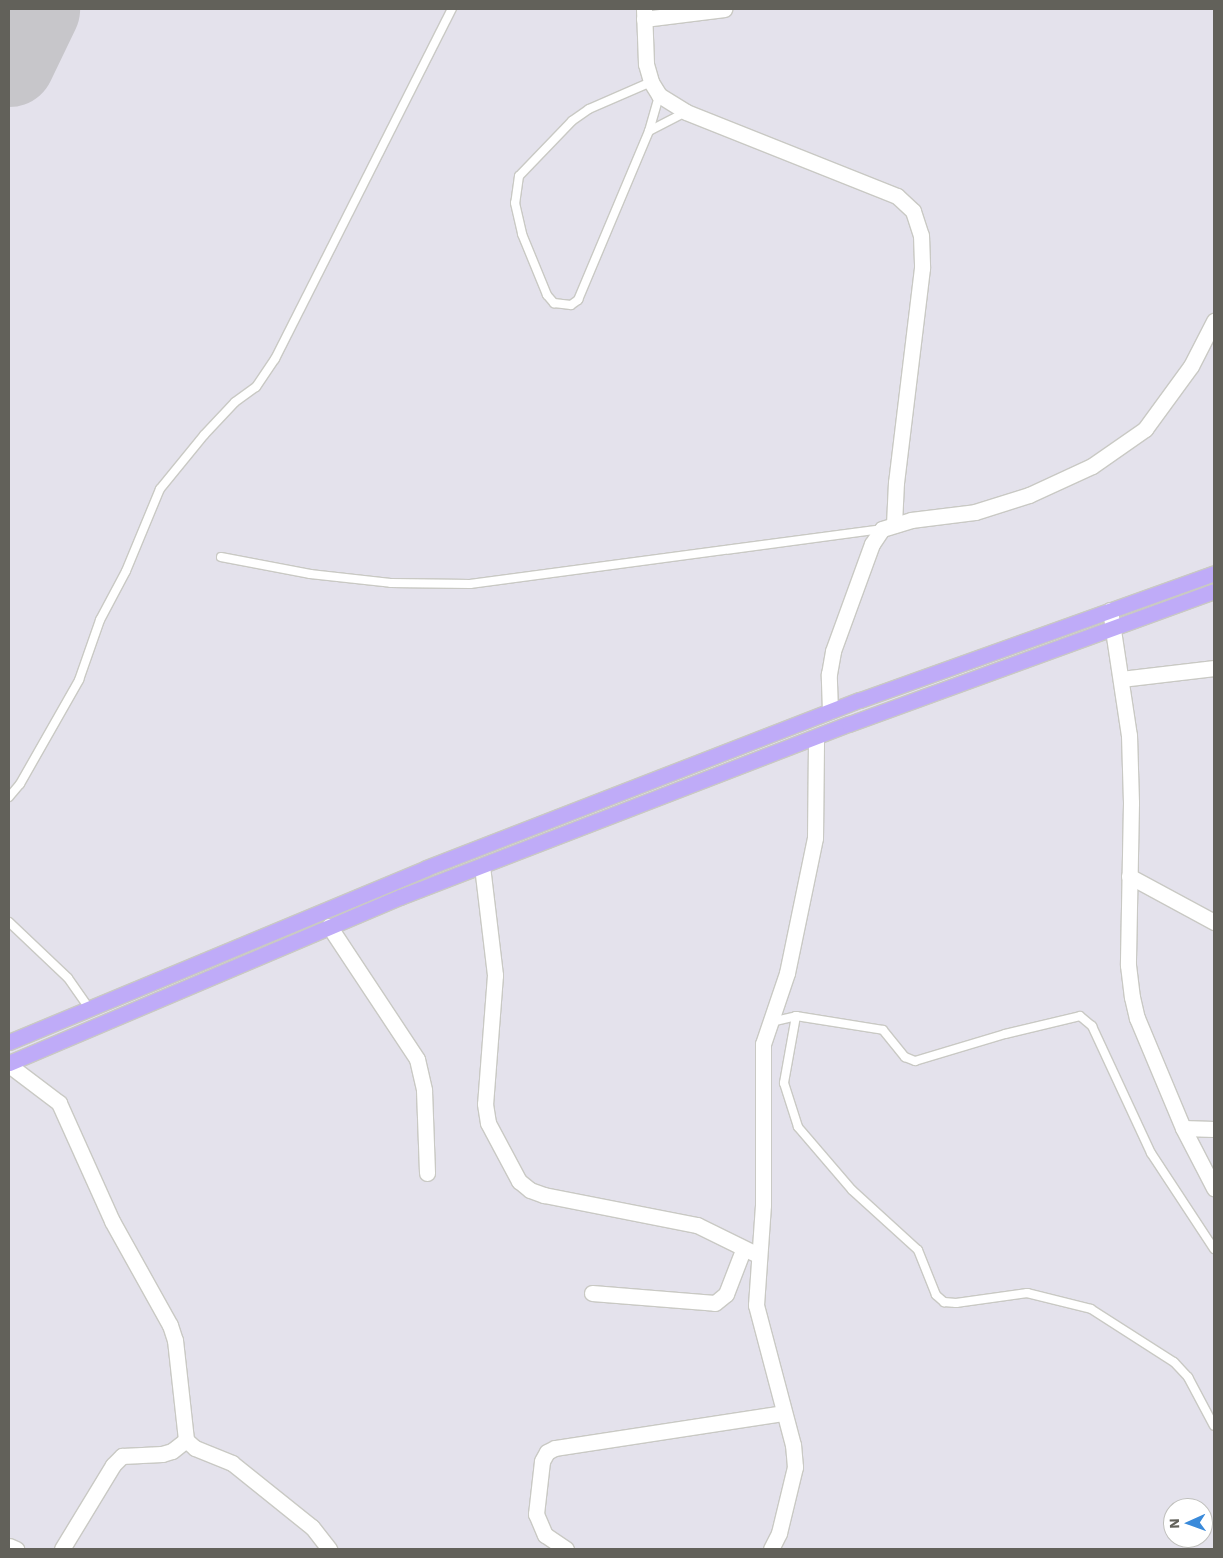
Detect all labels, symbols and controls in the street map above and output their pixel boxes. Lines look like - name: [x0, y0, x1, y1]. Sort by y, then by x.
- north arrow: [1163, 1498, 1213, 1548]
- text: N: [1166, 1518, 1182, 1529]

